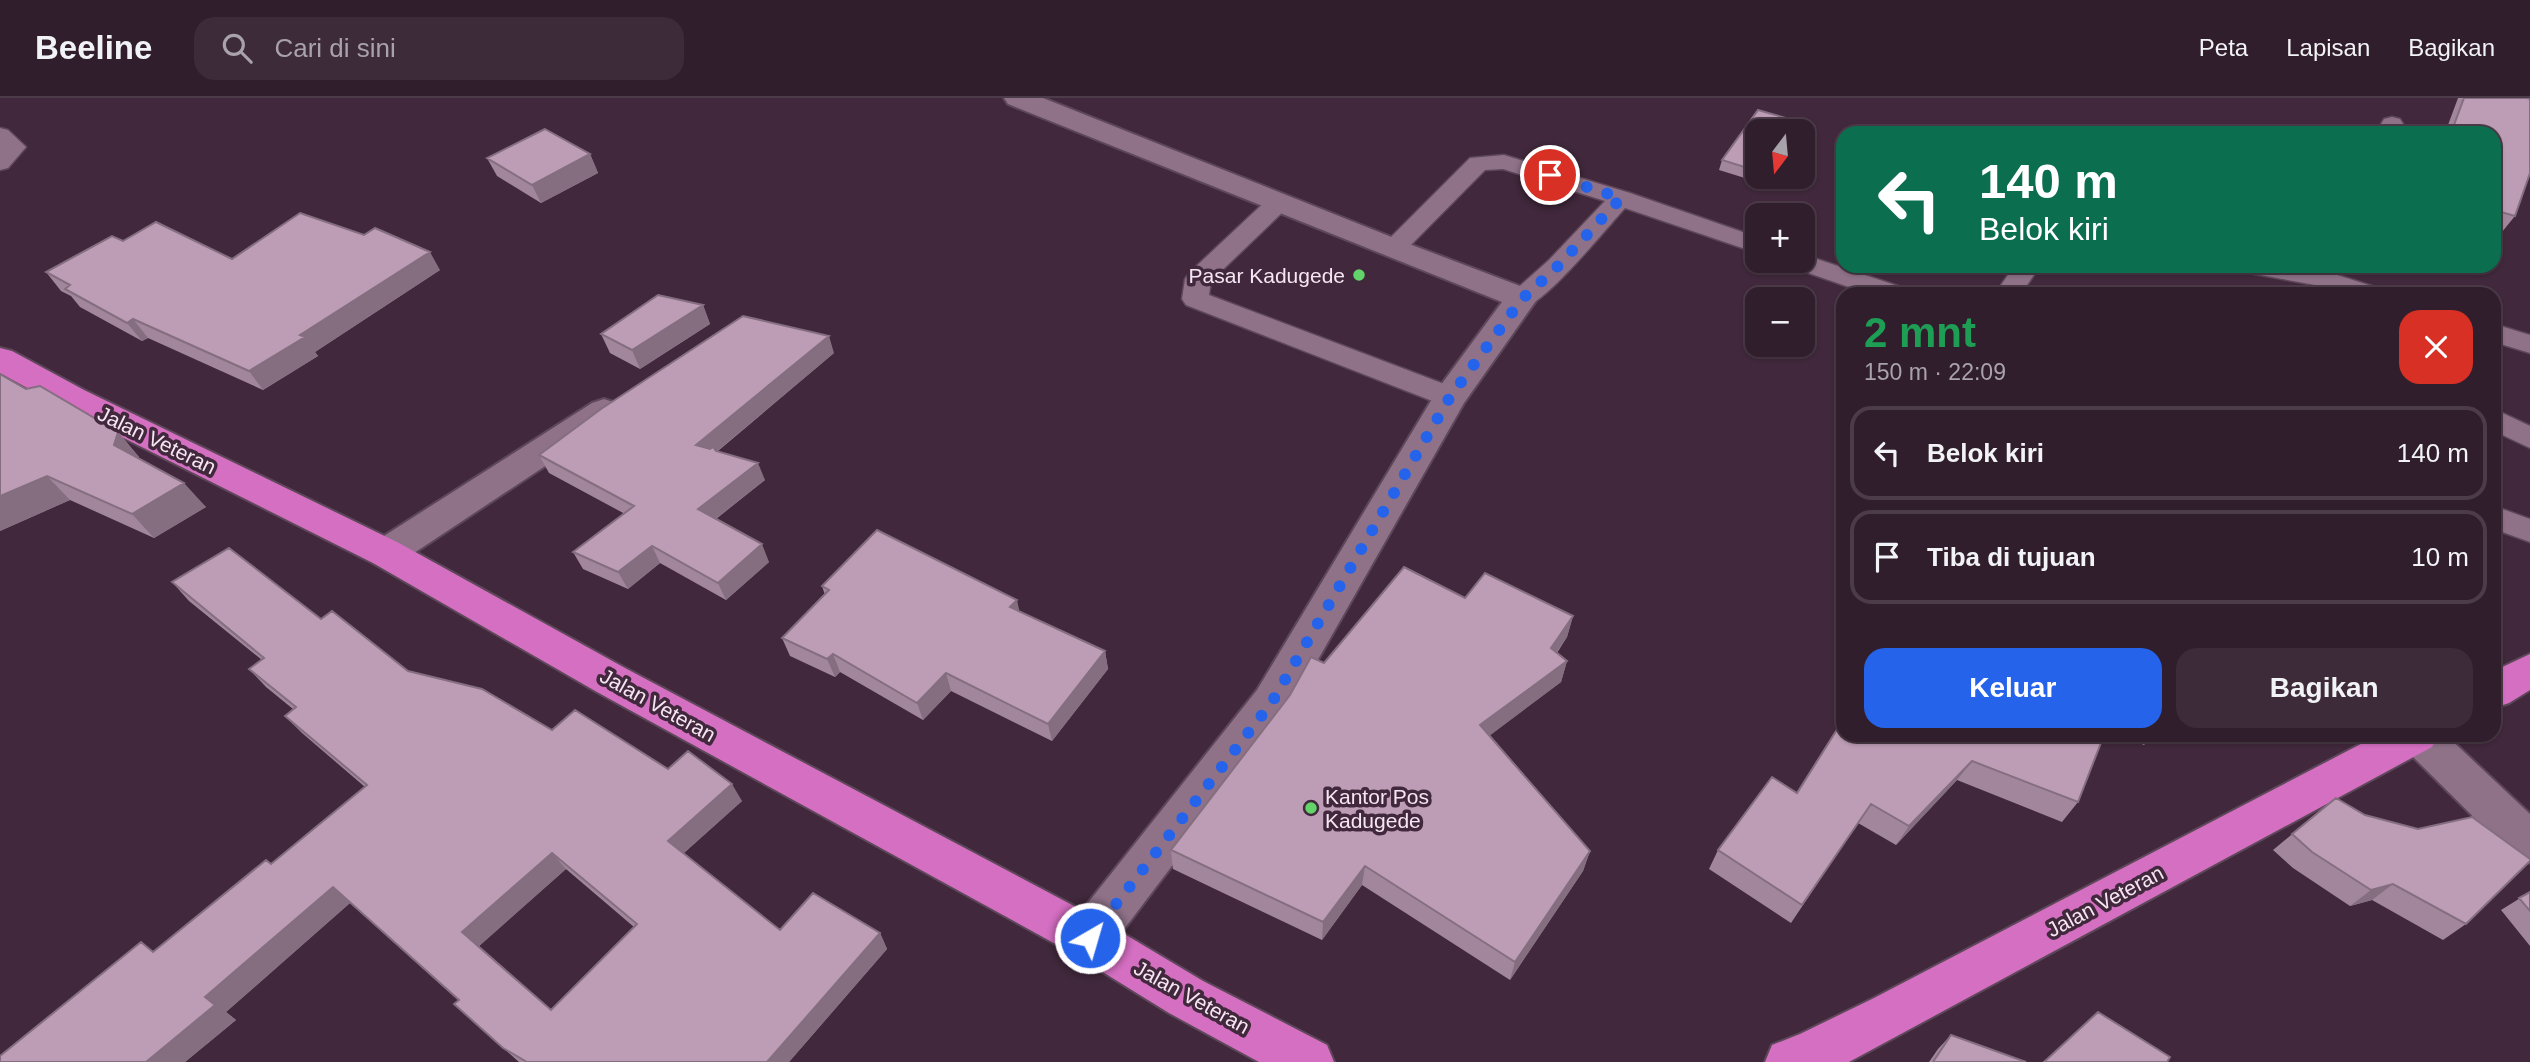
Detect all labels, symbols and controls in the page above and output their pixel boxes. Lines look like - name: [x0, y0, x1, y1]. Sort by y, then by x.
- search box: [194, 17, 684, 80]
- text: Beeline: [35, 29, 152, 66]
- icon: search: [218, 29, 256, 67]
- text: Cari di sini: [274, 33, 396, 63]
- text: Peta: [2199, 34, 2248, 61]
- text: Lapisan: [2286, 34, 2370, 61]
- text: Bagikan: [2408, 34, 2495, 61]
- north arrow: [1745, 119, 1815, 189]
- map controls: [1745, 119, 1815, 357]
- pin: [1520, 145, 1580, 205]
- icon: left: [1864, 154, 1955, 245]
- text: 140 m: [1979, 154, 2118, 208]
- icon: arrive: [1531, 156, 1569, 194]
- button: +: [1745, 203, 1815, 273]
- text: Belok kiri: [1979, 211, 2109, 247]
- place label: Pasar Kadugede: [1189, 264, 1345, 287]
- marker: Pasar Kadugede: [1351, 267, 1367, 283]
- button: −: [1745, 287, 1815, 357]
- text: 2 mnt: [1864, 309, 1976, 356]
- button: close: [2399, 310, 2473, 384]
- text: 150 m · 22:09: [1864, 359, 2006, 385]
- street label: Jalan Veteran: [94, 402, 220, 478]
- icon: left: [1868, 434, 1906, 472]
- text: Belok kiri: [1927, 438, 2044, 468]
- text: 140 m: [2397, 438, 2469, 468]
- icon: arrive: [1868, 538, 1906, 576]
- text: Tiba di tujuan: [1927, 542, 2096, 572]
- text: 10 m: [2411, 542, 2469, 572]
- button: Keluar: [1864, 648, 2162, 728]
- button: Bagikan: [2176, 648, 2473, 728]
- street label: Jalan Veteran: [596, 664, 720, 746]
- place label: Kantor Pos Kadugede: [1325, 785, 1429, 832]
- marker: Kantor Pos Kadugede: [1303, 800, 1319, 816]
- street label: Jalan Veteran: [2043, 861, 2167, 941]
- position arrow: [1053, 901, 1127, 975]
- street label: Jalan Veteran: [1130, 956, 1254, 1038]

